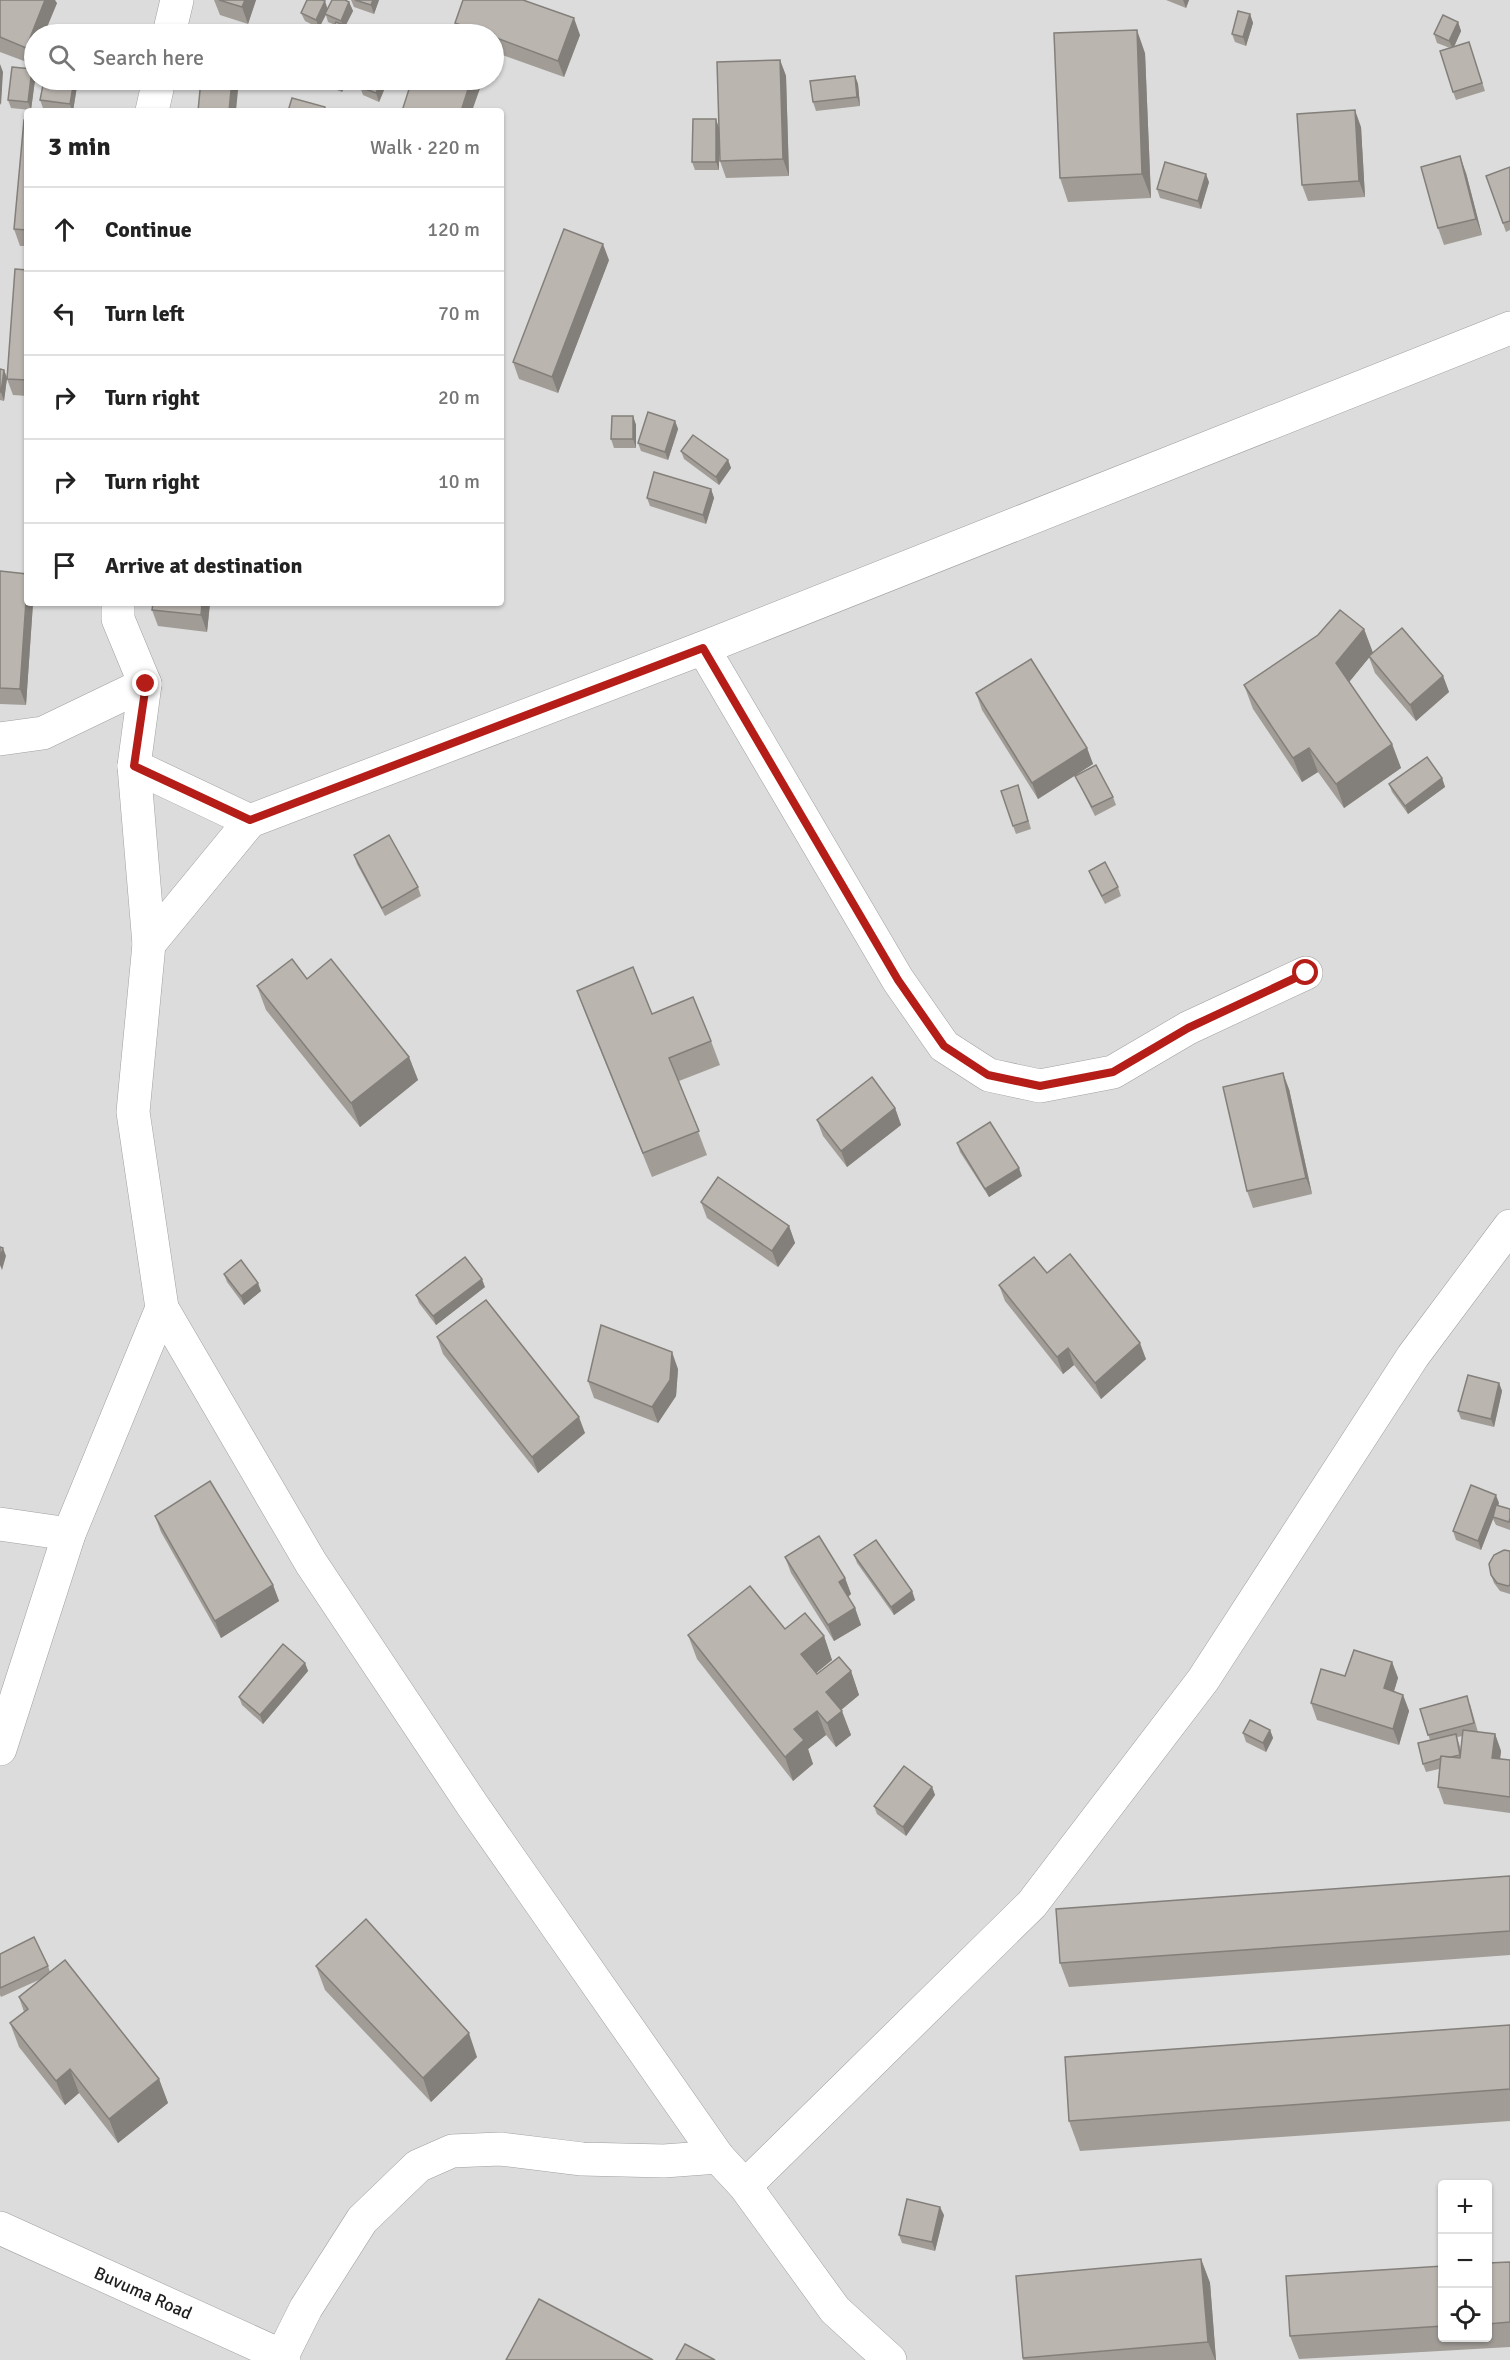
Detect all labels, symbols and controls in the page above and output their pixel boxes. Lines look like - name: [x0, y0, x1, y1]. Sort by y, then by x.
- search box: [24, 24, 504, 90]
- icon: search: [45, 41, 78, 74]
- text: Search here: [93, 44, 204, 71]
- text: 3 min: [48, 131, 111, 163]
- text: Walk · 220 m: [370, 135, 480, 160]
- icon: ahead: [48, 213, 81, 246]
- text: Continue: [105, 216, 192, 243]
- text: 120 m: [427, 217, 480, 242]
- icon: left: [48, 297, 81, 330]
- text: Turn left: [105, 300, 185, 327]
- text: 70 m: [438, 301, 480, 326]
- icon: right: [48, 381, 81, 414]
- text: Turn right: [105, 384, 200, 411]
- text: 20 m: [438, 385, 480, 410]
- icon: right: [48, 465, 81, 498]
- text: Turn right: [105, 468, 200, 495]
- text: 10 m: [438, 469, 480, 494]
- icon: arrive: [48, 549, 81, 582]
- text: Arrive at destination: [105, 552, 302, 579]
- route end: [132, 670, 158, 696]
- route start: [1292, 959, 1318, 985]
- map controls: [1438, 2180, 1492, 2342]
- button: +: [1438, 2180, 1492, 2234]
- button: −: [1438, 2234, 1492, 2288]
- street label: Buvuma Road: [91, 2262, 195, 2324]
- button: locate: [1438, 2288, 1492, 2342]

